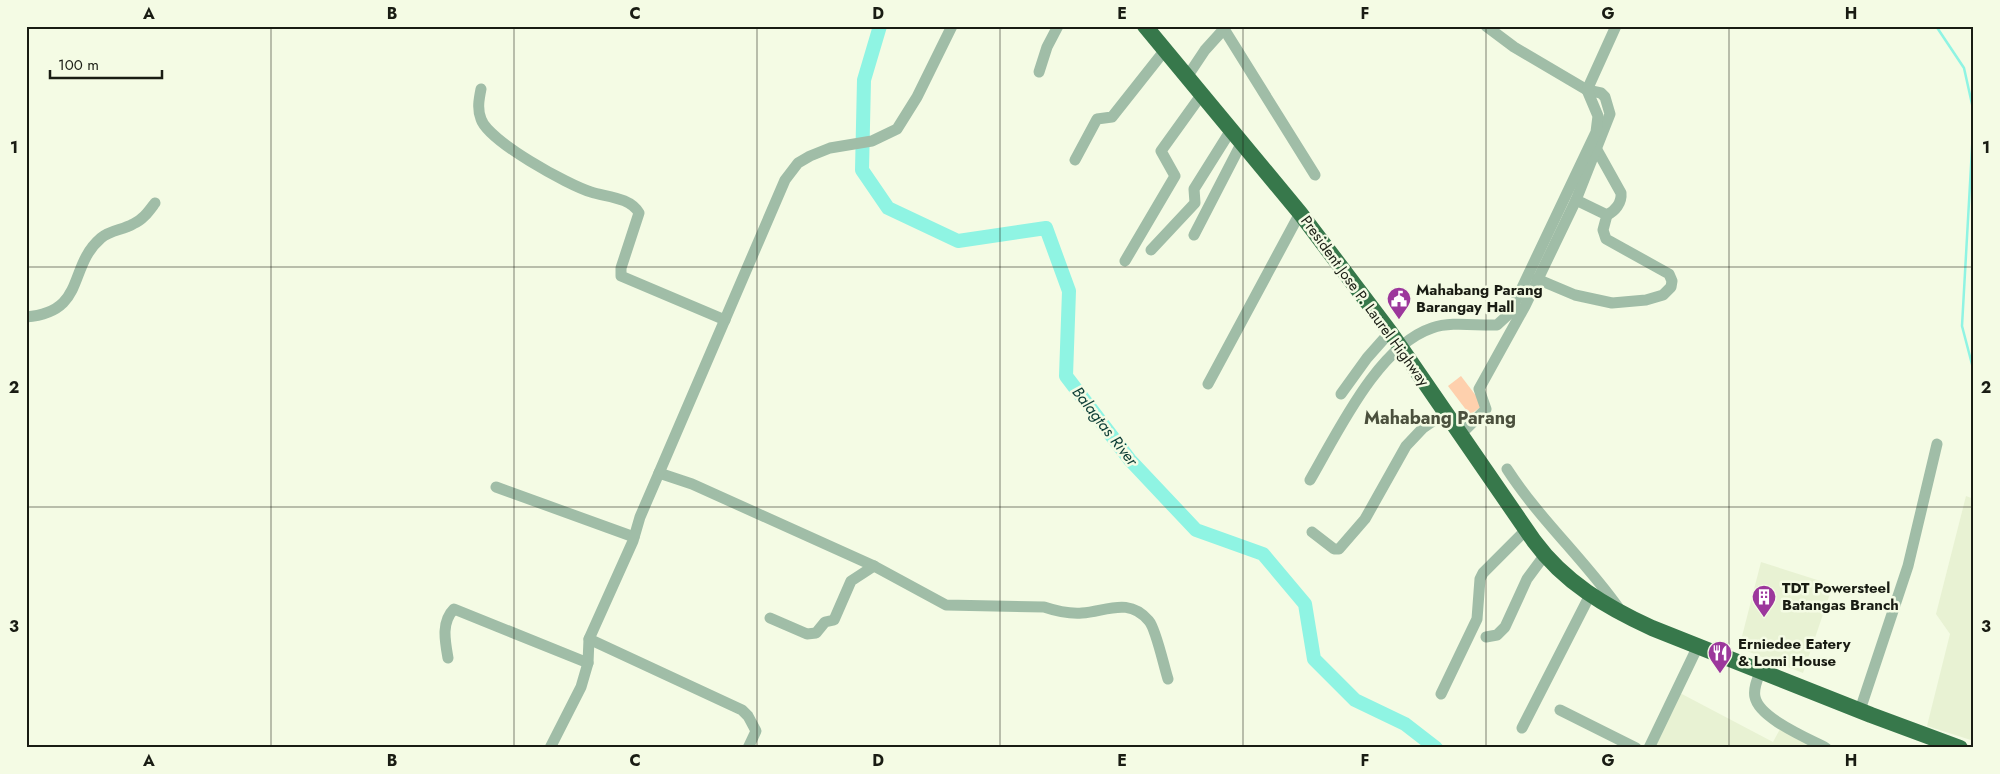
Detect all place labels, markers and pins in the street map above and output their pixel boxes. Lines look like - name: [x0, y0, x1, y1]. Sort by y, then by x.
- place label: Mahabang Parang Barangay Hall: [1416, 279, 1543, 318]
- public building icon: Mahabang Parang Barangay Hall: [1386, 286, 1412, 320]
- place label: TDT Powersteel Batangas Branch: [1782, 577, 1899, 616]
- building icon: TDT Powersteel Batangas Branch: [1751, 584, 1777, 618]
- place label: Erniedee Eatery & Lomi House: [1738, 633, 1851, 672]
- restaurant icon: Erniedee Eatery & Lomi House: [1707, 640, 1733, 674]

